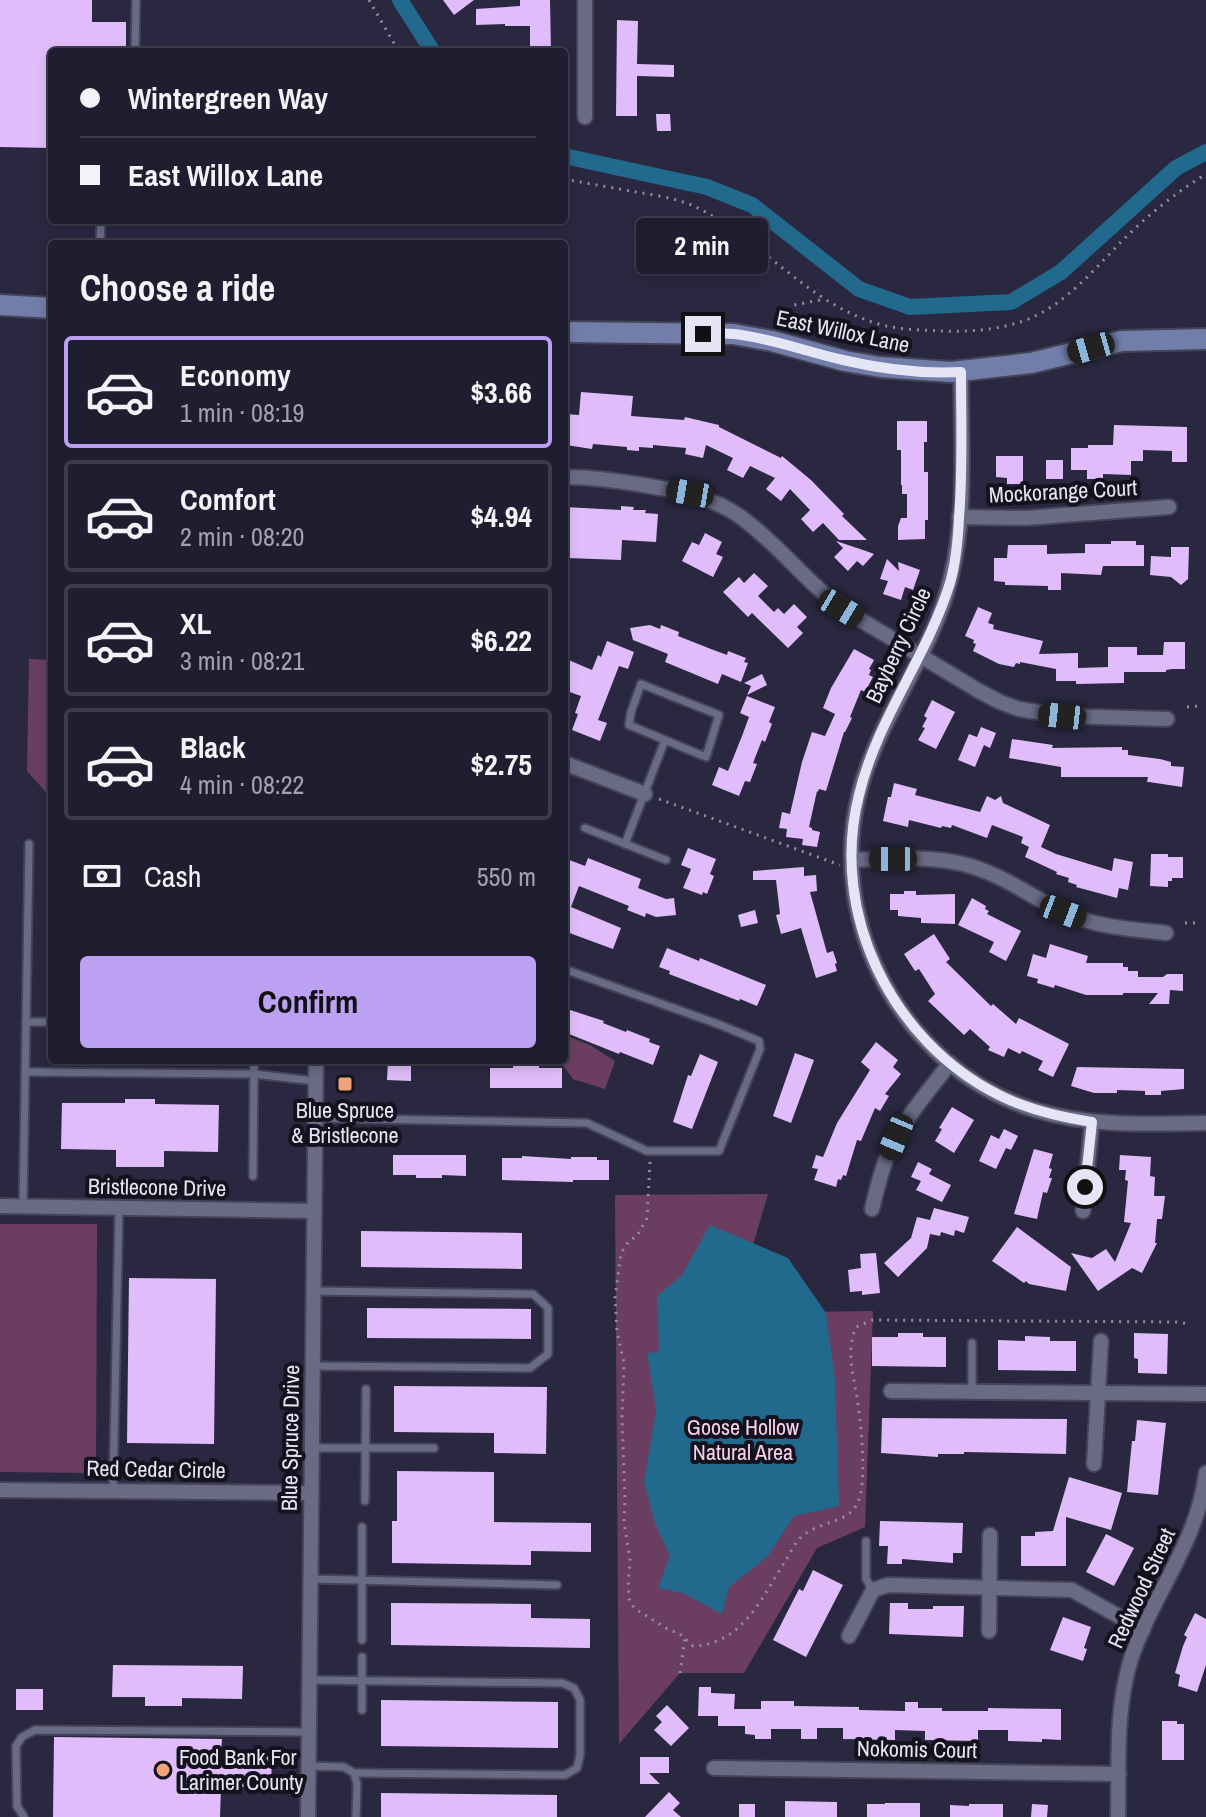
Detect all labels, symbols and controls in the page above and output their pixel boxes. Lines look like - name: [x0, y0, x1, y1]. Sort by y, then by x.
- text: Wintergreen Way: [128, 78, 328, 118]
- text: East Willox Lane: [128, 155, 323, 195]
- callout: 2 min: [637, 218, 769, 274]
- text: 2 min: [674, 228, 730, 263]
- text: Choose a ride: [80, 264, 275, 312]
- street label: East Willox Lane: [774, 302, 912, 360]
- route end: [685, 316, 721, 352]
- car: [1065, 330, 1117, 366]
- text: Economy: [180, 355, 291, 395]
- icon: car: [84, 356, 156, 428]
- text: $3.66: [470, 372, 532, 412]
- text: 1 min · 08:19: [180, 395, 304, 430]
- street label: Mockorange Court: [988, 472, 1138, 510]
- car: [664, 477, 716, 509]
- text: Comfort: [180, 479, 276, 519]
- icon: car: [84, 480, 156, 552]
- text: $4.94: [470, 496, 532, 536]
- text: 2 min · 08:20: [180, 519, 304, 554]
- street label: Bayberry Circle: [858, 582, 938, 708]
- car: [814, 585, 868, 631]
- text: XL: [180, 603, 211, 643]
- icon: car: [84, 604, 156, 676]
- text: $6.22: [470, 620, 532, 660]
- text: 3 min · 08:21: [180, 643, 304, 678]
- car: [1037, 702, 1087, 730]
- text: Black: [180, 727, 246, 767]
- icon: car: [84, 728, 156, 800]
- text: $2.75: [470, 744, 532, 784]
- text: 4 min · 08:22: [180, 767, 304, 802]
- car: [869, 847, 917, 871]
- icon: cash: [80, 854, 124, 898]
- text: Cash: [144, 856, 201, 896]
- text: 550 m: [477, 859, 536, 894]
- car: [1036, 892, 1090, 932]
- button: Confirm: [80, 956, 536, 1048]
- marker: Blue Spruce & Bristlecone: [336, 1075, 354, 1093]
- place label: Blue Spruce & Bristlecone: [291, 1095, 399, 1150]
- car: [876, 1110, 916, 1164]
- route start: [1067, 1169, 1103, 1205]
- street label: Bristlecone Drive: [88, 1171, 226, 1203]
- street label: Blue Spruce Drive: [274, 1365, 306, 1511]
- park label: Goose Hollow Natural Area: [687, 1412, 799, 1467]
- street label: Red Cedar Circle: [86, 1453, 226, 1485]
- street label: Redwood Street: [1100, 1523, 1182, 1653]
- street label: Nokomis Court: [857, 1733, 977, 1765]
- place label: Food Bank For Larimer County: [179, 1742, 303, 1797]
- marker: Food Bank For Larimer County: [154, 1761, 172, 1779]

